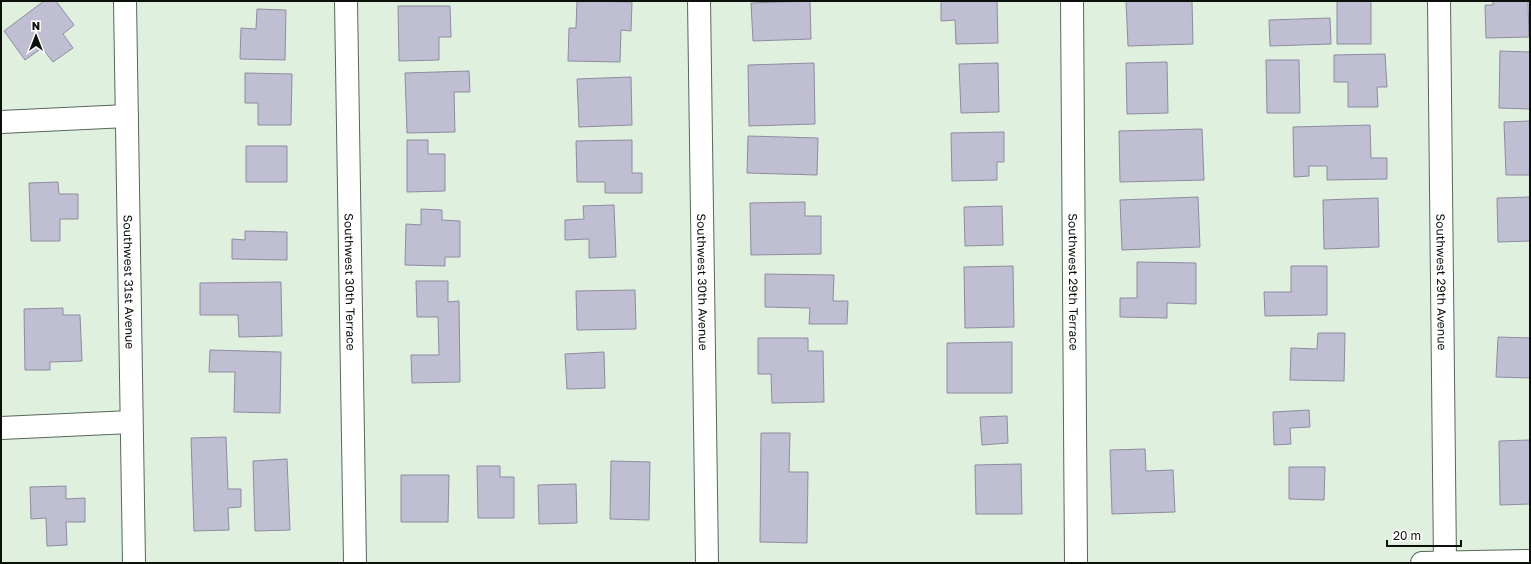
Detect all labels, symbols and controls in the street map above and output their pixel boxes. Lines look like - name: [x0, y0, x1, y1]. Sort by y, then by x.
- north arrow: [16, 16, 56, 56]
- text: N: [32, 19, 40, 32]
- street label: Southwest 30th Terrace: [342, 213, 359, 351]
- street label: Southwest 30th Avenue: [695, 213, 711, 351]
- street label: Southwest 29th Terrace: [1066, 213, 1082, 351]
- street label: Southwest 29th Avenue: [1434, 213, 1450, 351]
- street label: Southwest 31st Avenue: [121, 215, 138, 349]
- scale bar: [1387, 522, 1461, 548]
- text: 20 m: [1393, 528, 1421, 543]

